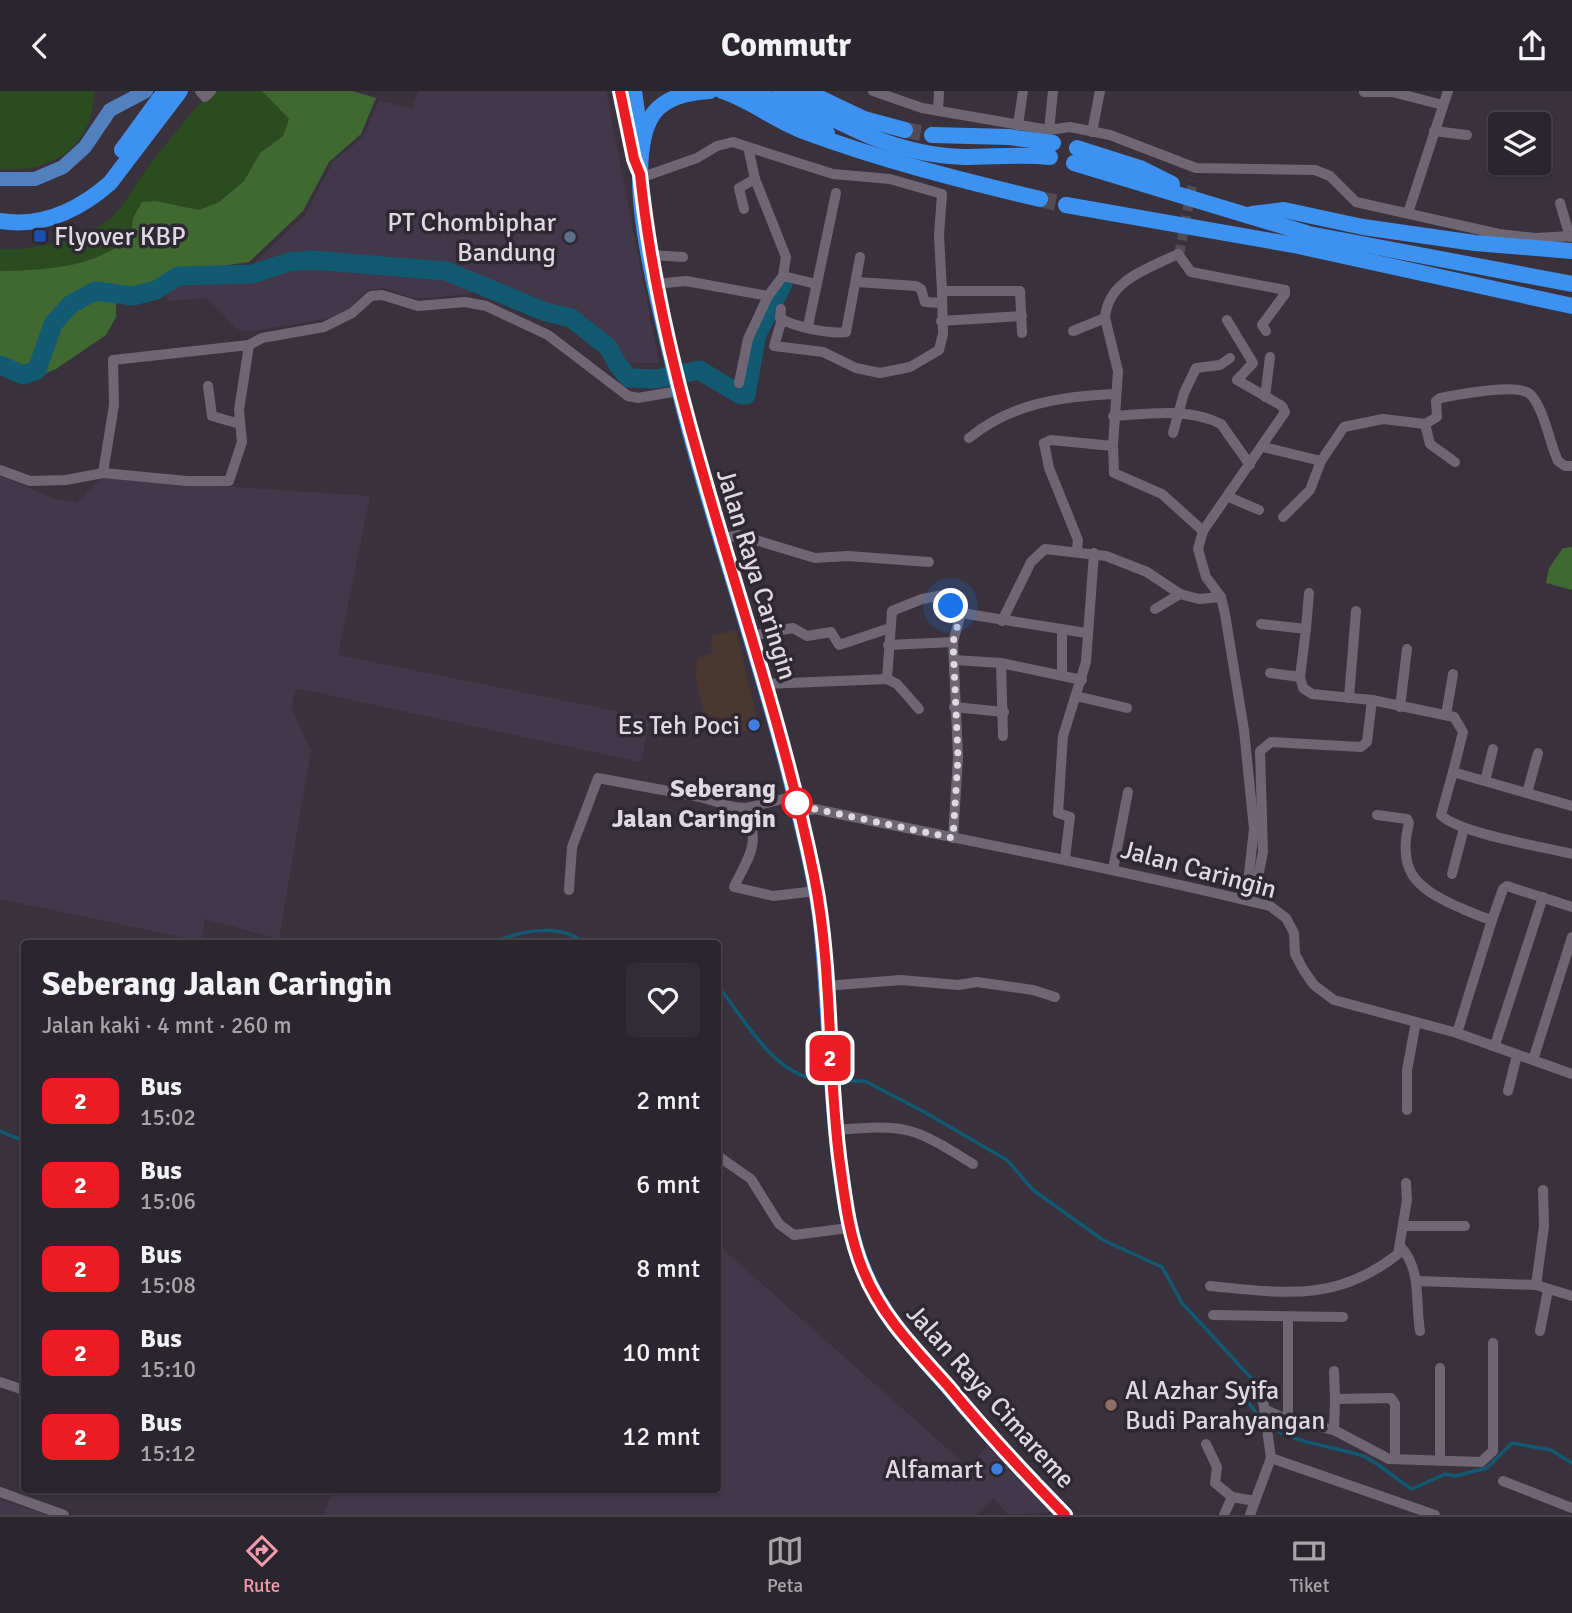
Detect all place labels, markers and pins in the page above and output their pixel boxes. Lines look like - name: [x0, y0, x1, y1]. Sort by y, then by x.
- place label: PT Chombiphar Bandung: [387, 207, 556, 269]
- place label: Flyover KBP: [54, 221, 186, 253]
- marker: Flyover KBP: [32, 228, 48, 244]
- marker: PT Chombiphar Bandung: [562, 229, 578, 245]
- place label: Es Teh Poci: [618, 710, 740, 742]
- marker: Es Teh Poci: [746, 717, 762, 733]
- place label: Seberang Jalan Caringin: [612, 773, 776, 835]
- marker: Seberang Jalan Caringin: [782, 788, 812, 818]
- place label: Al Azhar Syifa Budi Parahyangan: [1125, 1375, 1325, 1437]
- marker: Al Azhar Syifa Budi Parahyangan: [1103, 1397, 1119, 1413]
- place label: Alfamart: [885, 1454, 983, 1486]
- marker: Alfamart: [989, 1461, 1005, 1477]

